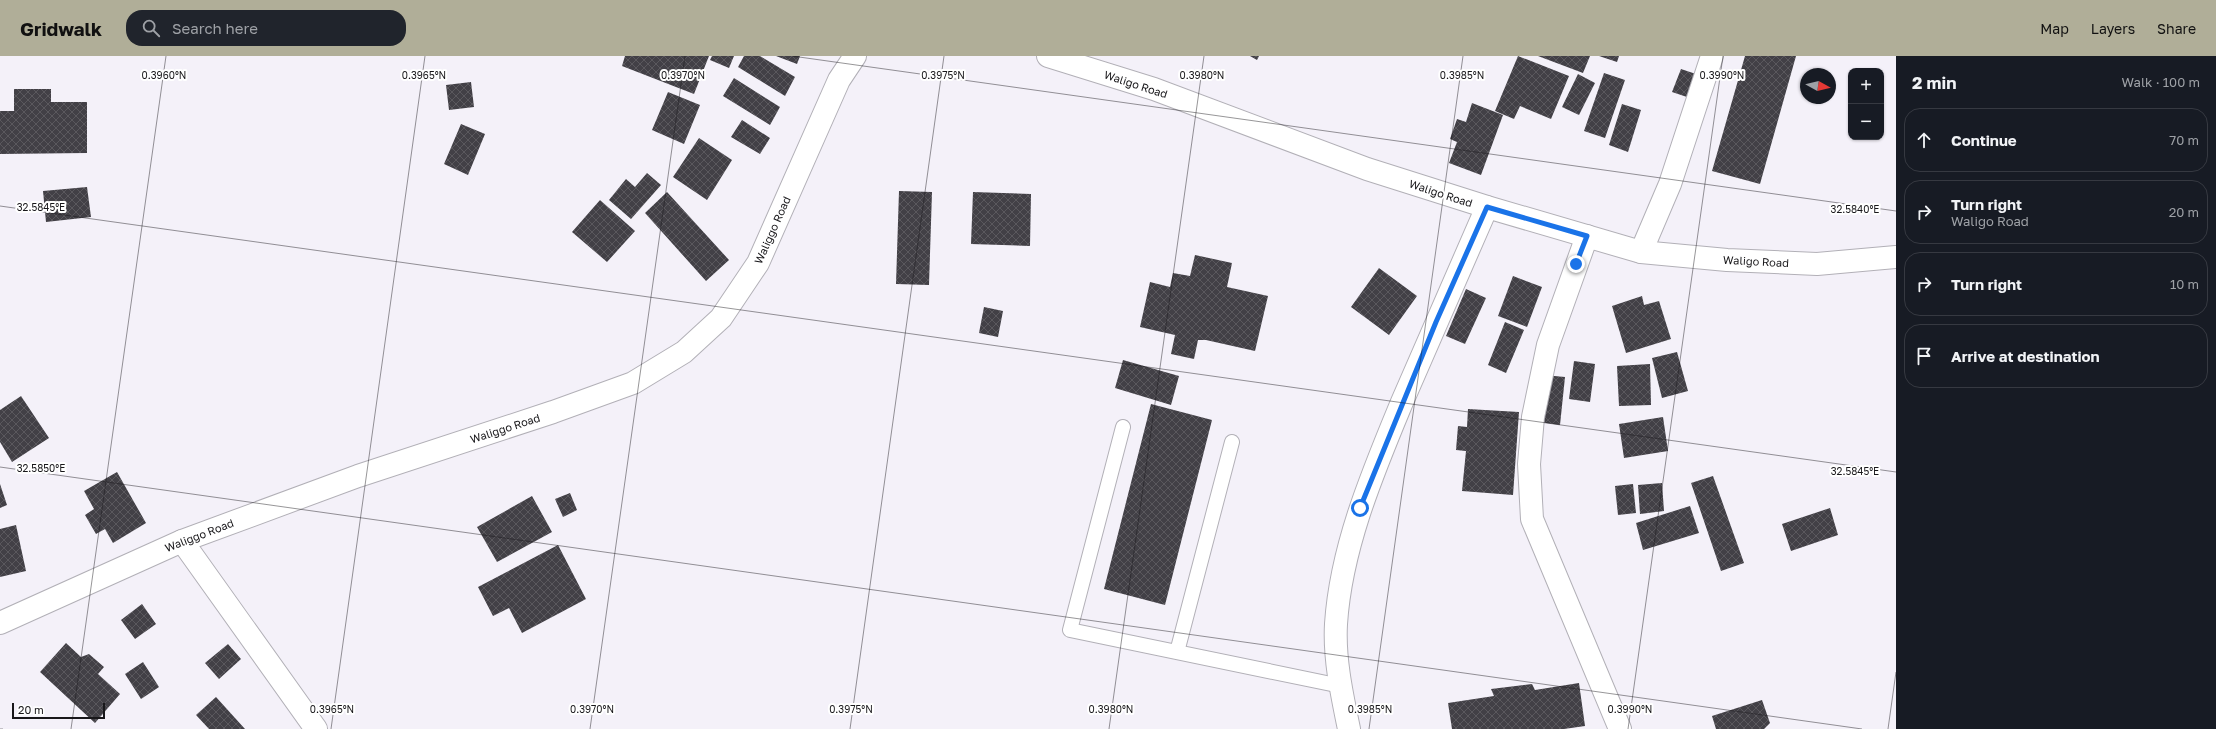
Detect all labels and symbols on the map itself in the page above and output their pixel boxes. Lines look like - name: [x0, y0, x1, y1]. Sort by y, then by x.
- street label: Waligo Road: [1103, 68, 1169, 100]
- north arrow: [1800, 68, 1836, 104]
- text: 0.3960°N: [142, 69, 186, 81]
- text: 0.3965°N: [402, 69, 446, 81]
- text: 0.3970°N: [661, 69, 705, 81]
- text: 0.3975°N: [921, 69, 965, 81]
- text: 0.3980°N: [1180, 69, 1224, 81]
- text: 0.3985°N: [1440, 69, 1484, 81]
- text: 0.3990°N: [1700, 69, 1744, 81]
- street label: Waligo Road: [1408, 177, 1474, 209]
- street label: Waliggo Road: [751, 194, 793, 266]
- text: 32.5845°E: [17, 201, 65, 213]
- text: 32.5840°E: [1831, 203, 1879, 215]
- street label: Waligo Road: [1723, 253, 1789, 269]
- route end: [1567, 255, 1585, 273]
- street label: Waliggo Road: [468, 411, 542, 445]
- text: 32.5850°E: [17, 462, 65, 474]
- text: 32.5845°E: [1831, 465, 1879, 477]
- route start: [1351, 499, 1369, 517]
- street label: Waliggo Road: [163, 516, 235, 554]
- scale bar: [12, 701, 105, 720]
- text: 0.3965°N: [310, 703, 354, 715]
- text: 0.3970°N: [570, 703, 614, 715]
- text: 0.3975°N: [829, 703, 873, 715]
- text: 0.3980°N: [1089, 703, 1133, 715]
- text: 0.3985°N: [1348, 703, 1392, 715]
- text: 0.3990°N: [1608, 703, 1652, 715]

